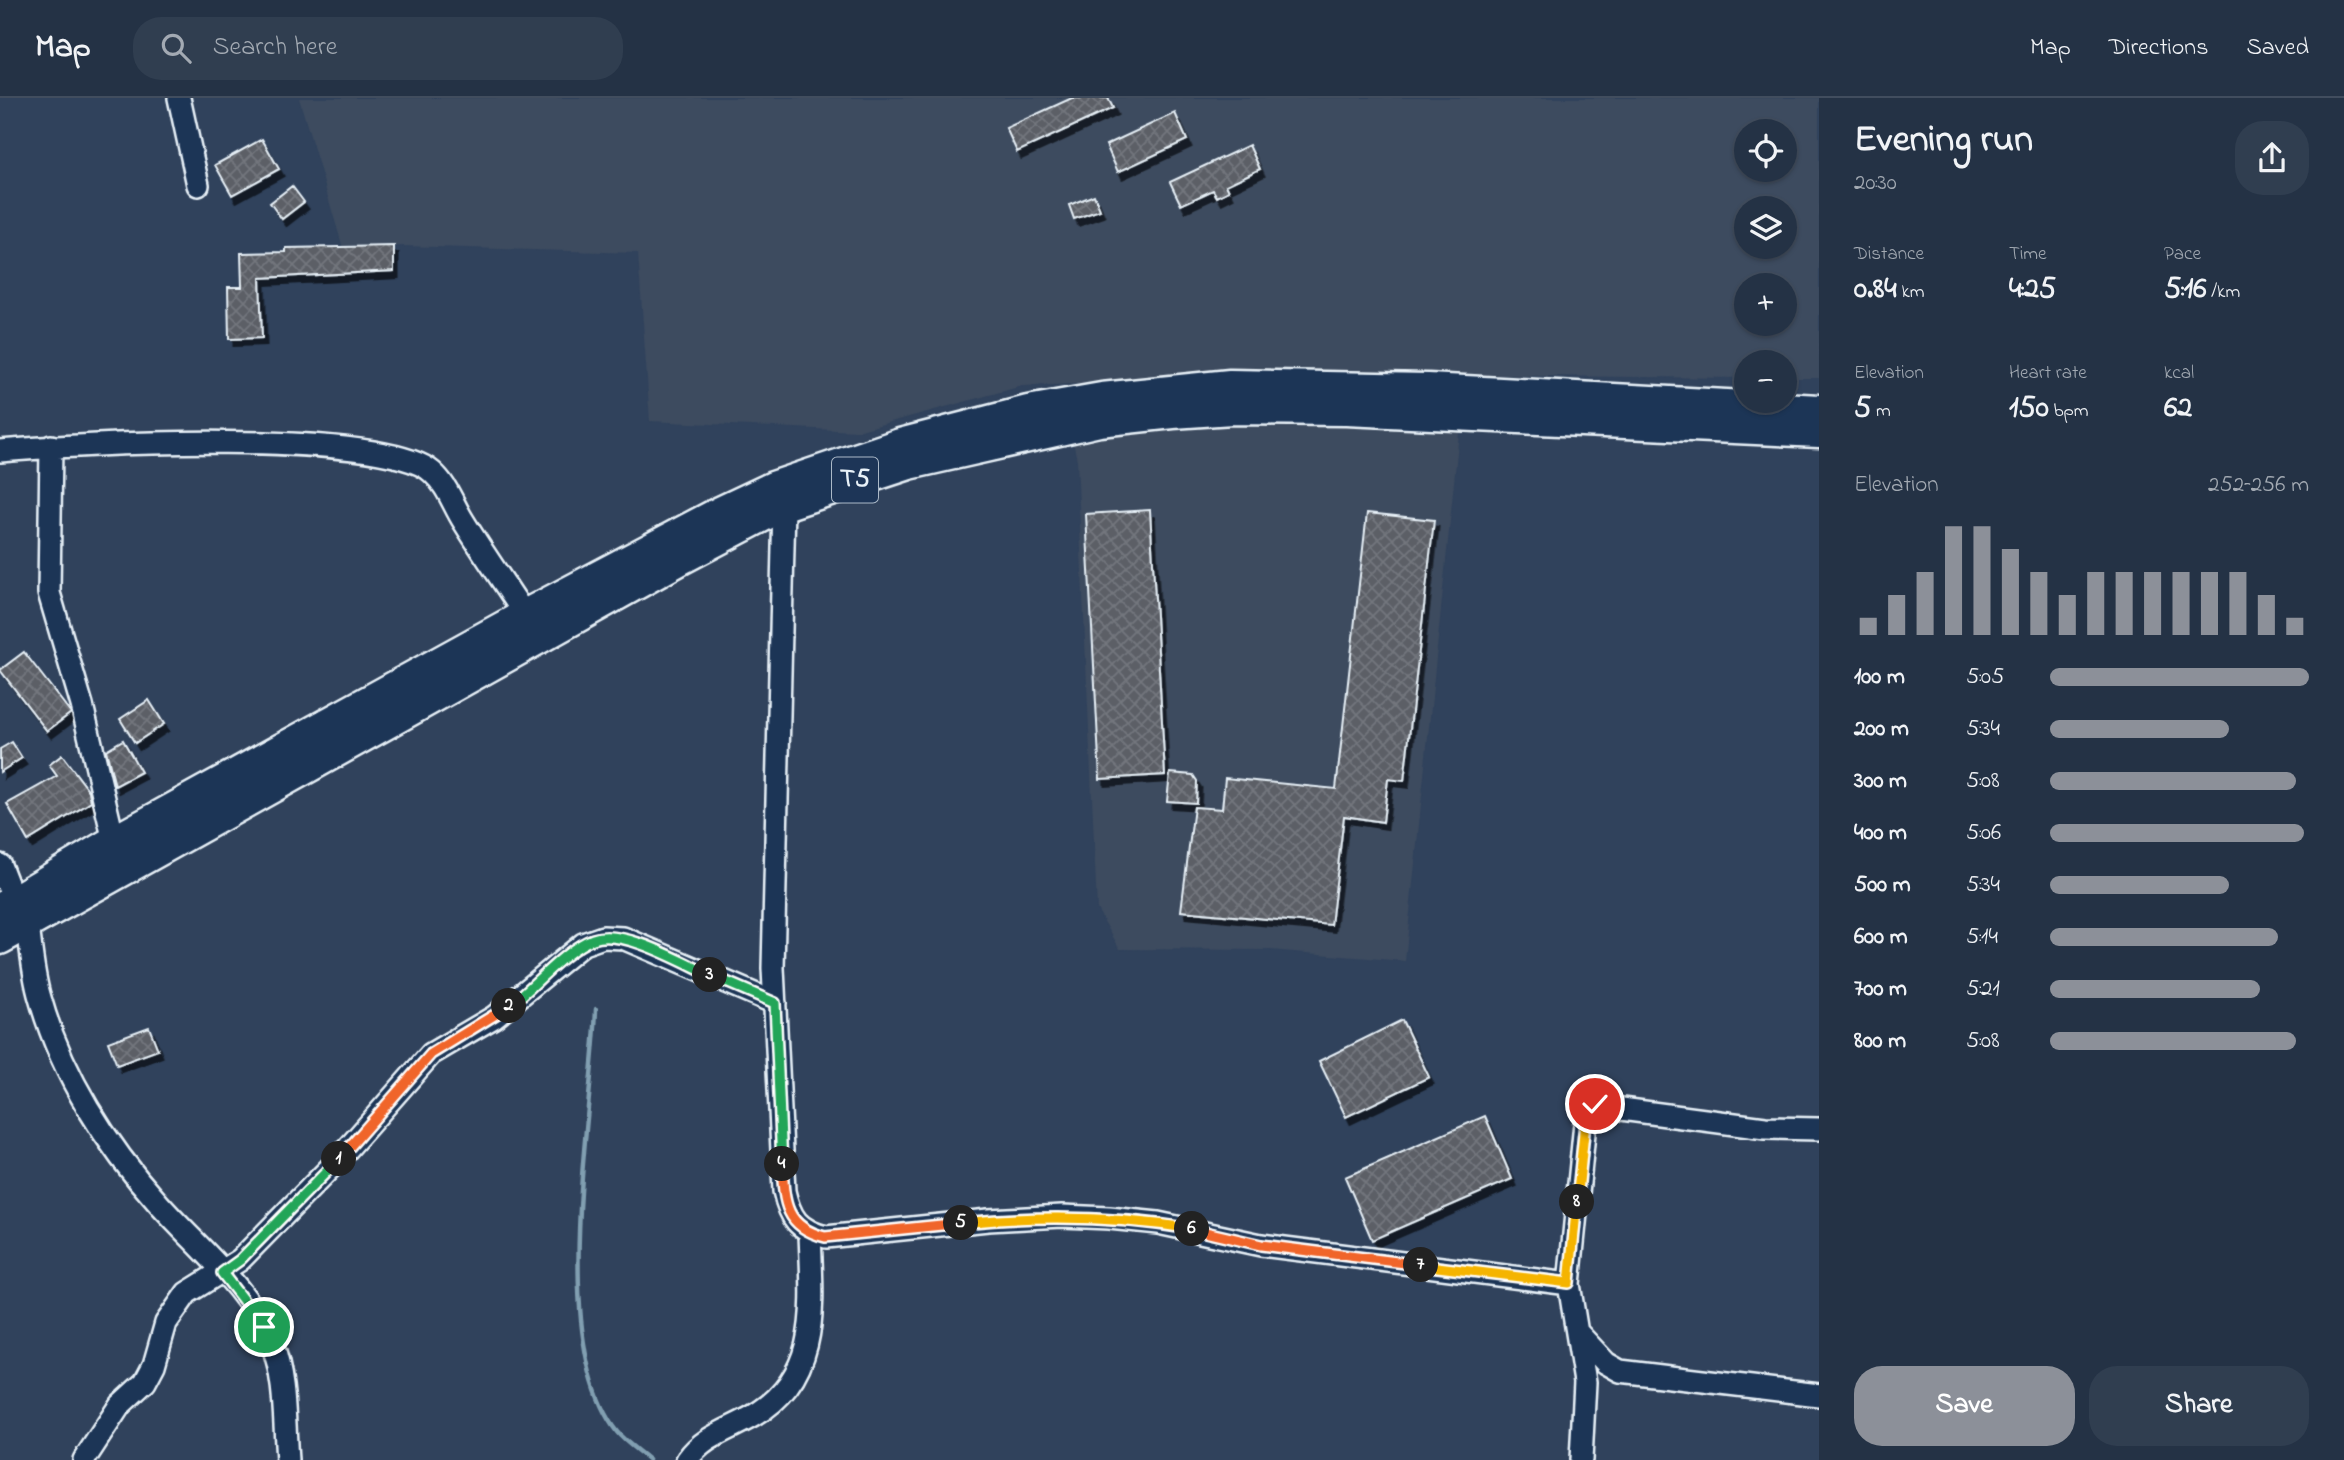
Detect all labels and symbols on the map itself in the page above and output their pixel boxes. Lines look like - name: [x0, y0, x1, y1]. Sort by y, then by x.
- road number: T5: [832, 458, 878, 502]
- pin: 3: [692, 958, 728, 992]
- pin: 2: [491, 988, 526, 1024]
- pin: [1565, 1074, 1625, 1134]
- pin: 1: [322, 1142, 356, 1176]
- pin: 4: [764, 1146, 800, 1182]
- pin: 8: [1560, 1184, 1594, 1220]
- pin: 5: [944, 1206, 978, 1240]
- pin: 6: [1174, 1212, 1210, 1246]
- pin: 7: [1404, 1248, 1438, 1282]
- pin: [234, 1297, 294, 1357]

